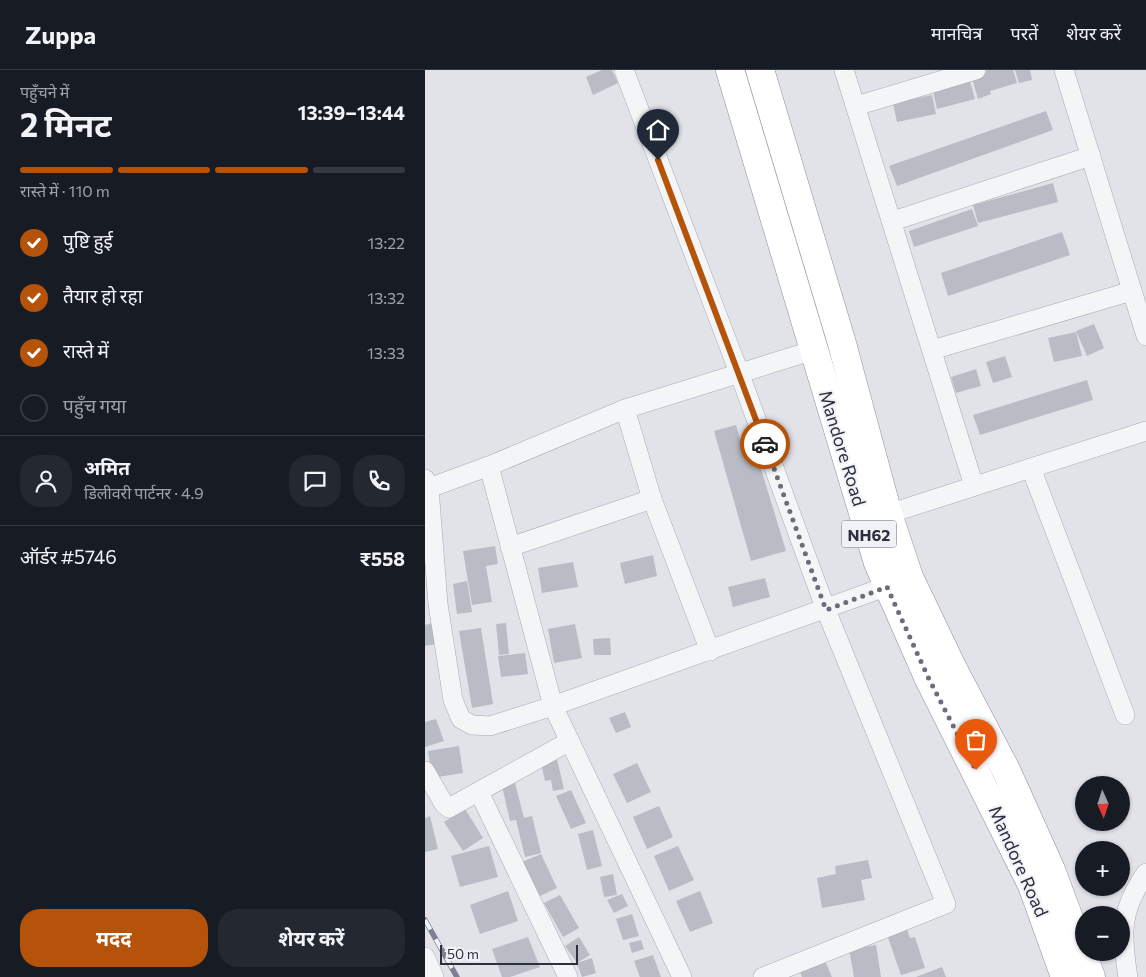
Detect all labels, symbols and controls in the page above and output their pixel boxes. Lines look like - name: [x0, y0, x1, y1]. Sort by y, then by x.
- text: Zuppa: [25, 20, 96, 49]
- text: मानचित्र: [931, 22, 982, 44]
- text: परतें: [1010, 22, 1038, 44]
- text: शेयर करें: [1066, 22, 1121, 44]
- text: पहुँचने में: [20, 82, 69, 101]
- text: 13:39–13:44: [298, 101, 405, 124]
- text: 2 मिनट: [20, 104, 112, 144]
- pin: [637, 109, 679, 160]
- icon: home: [644, 116, 672, 144]
- text: रास्ते में · 110 m: [20, 181, 110, 200]
- icon: check: [20, 229, 48, 257]
- text: पुष्टि हुई: [63, 229, 113, 252]
- text: 13:22: [368, 233, 405, 252]
- icon: check: [20, 284, 48, 312]
- text: तैयार हो रहा: [63, 284, 143, 307]
- text: 13:32: [367, 288, 405, 307]
- icon: check: [20, 339, 48, 367]
- text: रास्ते में: [63, 339, 109, 362]
- text: 13:33: [367, 343, 405, 362]
- street label: Mandore Road: [815, 388, 871, 508]
- text: पहुँच गया: [63, 394, 126, 417]
- courier: [740, 419, 790, 469]
- icon: car: [751, 430, 779, 458]
- button: person: [20, 455, 72, 507]
- button: chat: [289, 455, 341, 507]
- button: phone: [353, 455, 405, 507]
- text: अमित: [84, 456, 130, 479]
- text: डिलीवरी पार्टनर · 4.9: [84, 483, 204, 502]
- road number: NH62: [841, 520, 897, 548]
- text: ऑर्डर #5746: [20, 545, 117, 568]
- text: ₹558: [359, 547, 405, 570]
- pin: [955, 719, 997, 770]
- icon: bag: [962, 726, 990, 754]
- north arrow: [1075, 776, 1130, 831]
- map controls: [1075, 776, 1130, 961]
- street label: Mandore Road: [985, 802, 1053, 920]
- button: +: [1075, 841, 1130, 896]
- button: −: [1075, 906, 1130, 961]
- button: मदद: [20, 909, 208, 967]
- button: शेयर करें: [218, 909, 405, 967]
- scale bar: [440, 942, 577, 965]
- text: 50 m: [447, 945, 479, 962]

